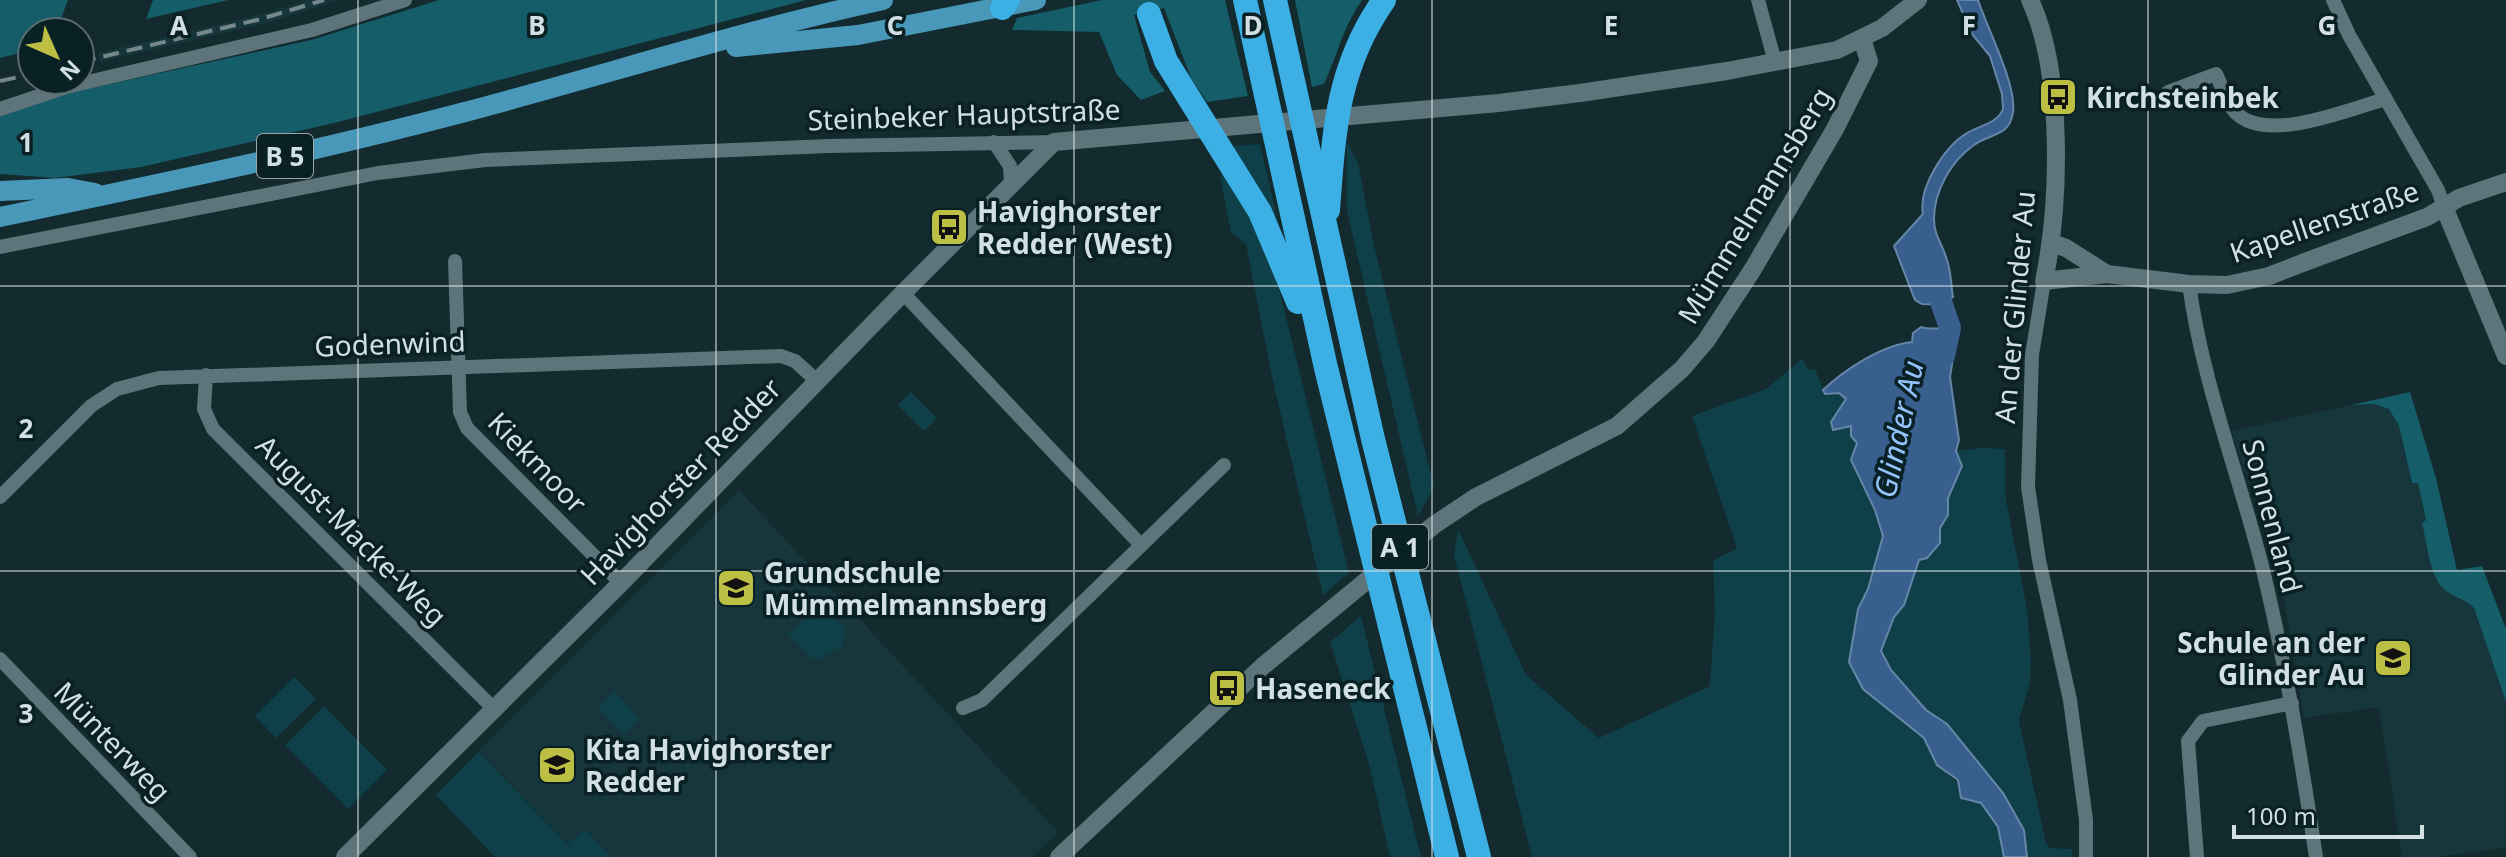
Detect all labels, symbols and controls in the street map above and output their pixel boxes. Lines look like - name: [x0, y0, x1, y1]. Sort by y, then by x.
- text: A: [170, 7, 188, 43]
- text: B: [528, 7, 546, 43]
- text: C: [887, 7, 903, 43]
- text: D: [1243, 7, 1263, 43]
- text: E: [1604, 7, 1618, 43]
- text: F: [1962, 7, 1976, 43]
- text: G: [2318, 7, 2336, 43]
- north arrow: [16, 16, 96, 96]
- text: N: [54, 54, 88, 88]
- bus stop icon: Kirchsteinbek: [2037, 76, 2079, 118]
- place label: Kirchsteinbek: [2086, 78, 2279, 116]
- street label: Mümmelmannsberg: [1668, 80, 1840, 330]
- street label: Steinbeker Hauptstraße: [807, 90, 1121, 138]
- text: 1: [19, 124, 33, 160]
- road number: B 5: [257, 134, 313, 178]
- street label: Kapellenstraße: [2225, 171, 2423, 271]
- street label: An der Glinder Au: [1985, 189, 2043, 425]
- place label: Havighorster Redder (West): [977, 192, 1172, 262]
- bus stop icon: Havighorster Redder (West): [928, 206, 970, 248]
- street label: Godenwind: [314, 321, 466, 365]
- water label: Glinder Au: [1863, 357, 1933, 501]
- street label: Havighorster Redder: [571, 369, 789, 593]
- street label: Kiekmoor: [480, 403, 596, 521]
- text: 2: [19, 410, 34, 446]
- street label: August-Macke-Weg: [248, 426, 456, 634]
- street label: Sonnenland: [2234, 435, 2312, 597]
- road number: A 1: [1372, 525, 1428, 569]
- place label: Grundschule Mümmelmannsberg: [764, 553, 1047, 623]
- school or university icon: Grundschule Mümmelmannsberg: [715, 567, 757, 609]
- place label: Schule an der Glinder Au: [2177, 623, 2365, 693]
- school or university icon: Schule an der Glinder Au: [2372, 637, 2414, 679]
- bus stop icon: Haseneck: [1206, 667, 1248, 709]
- place label: Haseneck: [1255, 669, 1391, 707]
- street label: Münterweg: [46, 673, 180, 809]
- text: 3: [19, 695, 33, 731]
- place label: Kita Havighorster Redder: [585, 730, 833, 800]
- school or university icon: Kita Havighorster Redder: [536, 744, 578, 786]
- scale bar: [2234, 789, 2422, 839]
- text: 100 m: [2246, 799, 2316, 832]

